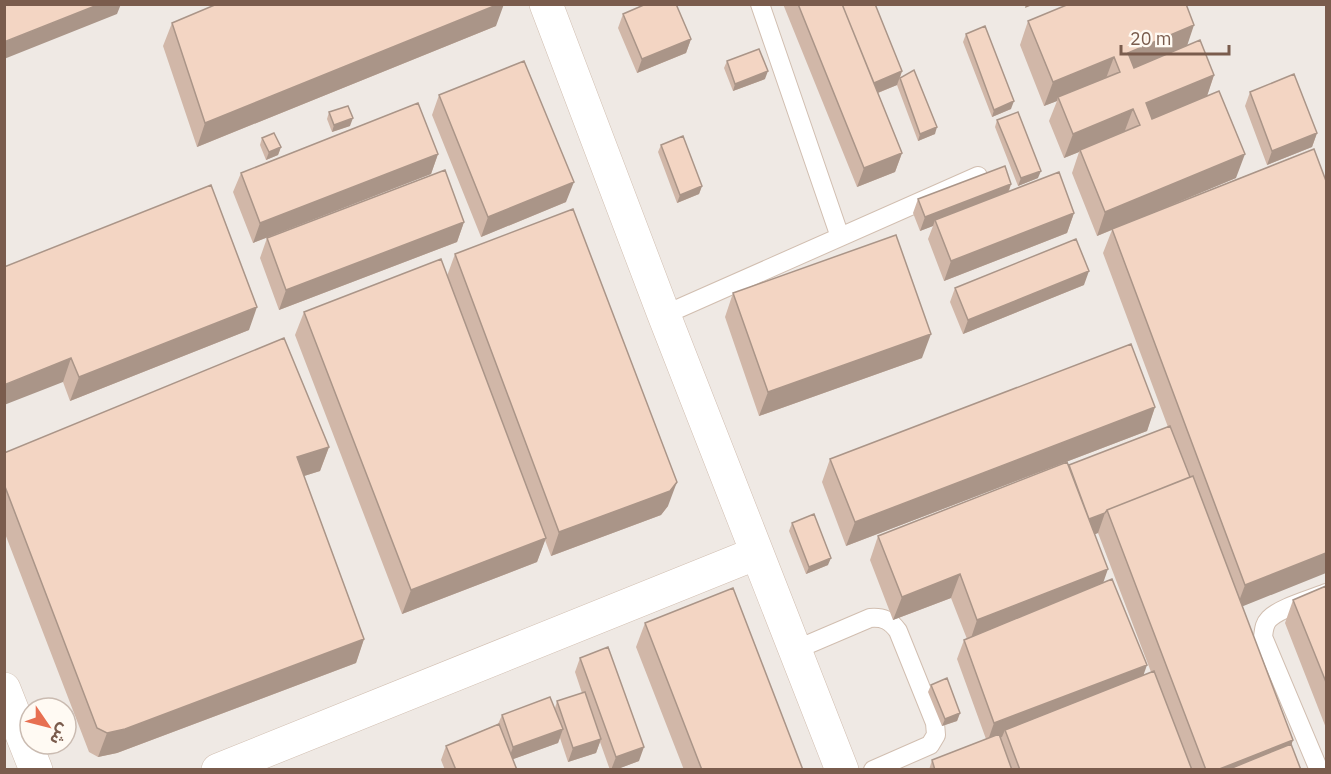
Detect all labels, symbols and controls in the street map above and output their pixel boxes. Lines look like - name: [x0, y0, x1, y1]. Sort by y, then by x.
- scale bar: [1121, 18, 1229, 56]
- text: 20 m: [1130, 27, 1172, 50]
- north arrow: [18, 696, 78, 756]
- text: ش: [46, 720, 75, 749]

